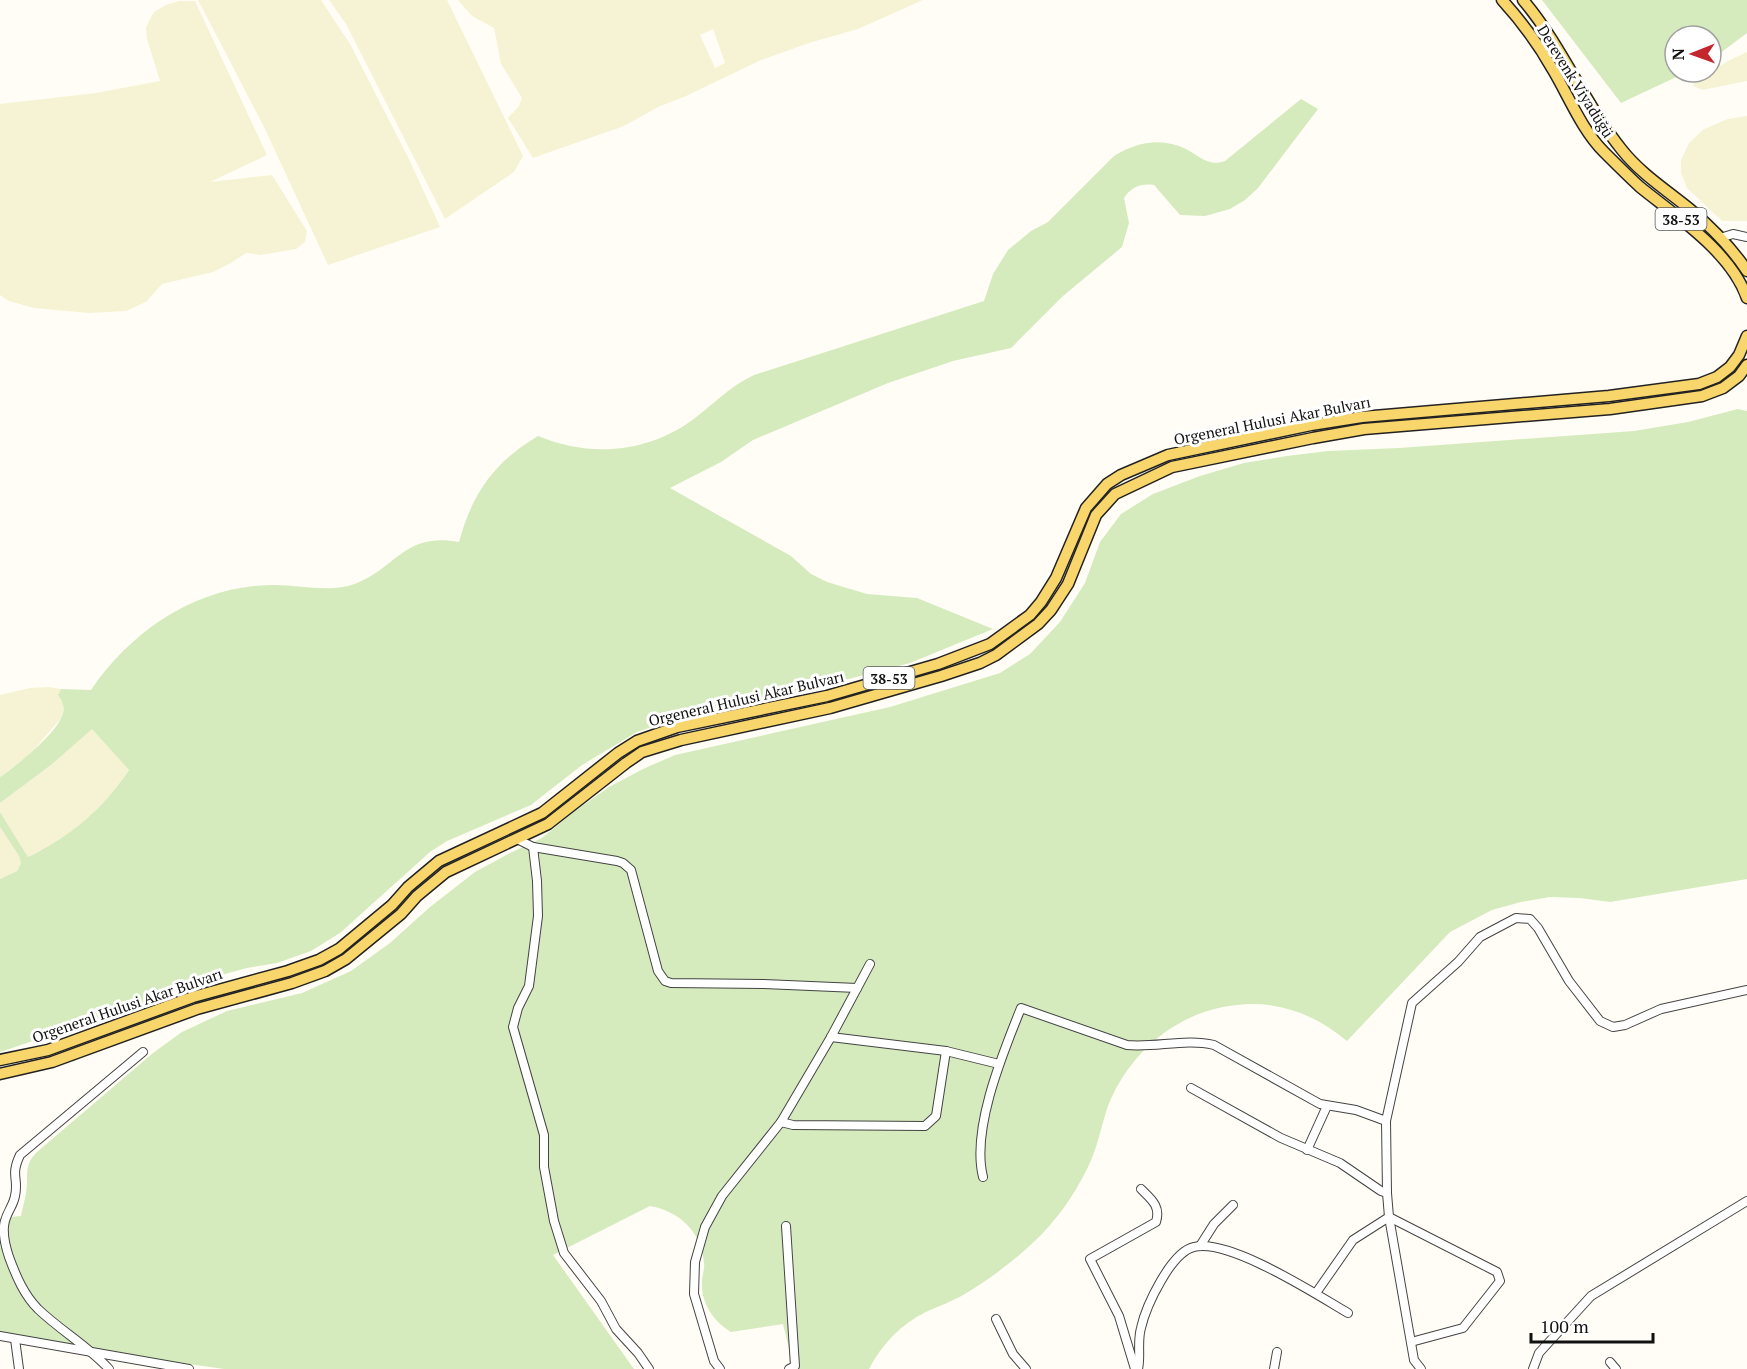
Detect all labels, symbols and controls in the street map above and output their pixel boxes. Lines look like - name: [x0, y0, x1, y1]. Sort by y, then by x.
- street label: Derevenk Viyadüğü: [1533, 21, 1619, 141]
- north arrow: [1663, 24, 1723, 84]
- text: N: [1667, 48, 1689, 61]
- road number: 38-53: [1656, 208, 1706, 230]
- street label: Orgeneral Hulusi Akar Bulvarı: [1172, 391, 1372, 449]
- street label: Orgeneral Hulusi Akar Bulvarı: [646, 666, 846, 730]
- road number: 38-53: [864, 667, 914, 689]
- street label: Orgeneral Hulusi Akar Bulvarı: [29, 963, 225, 1047]
- scale bar: [1531, 1306, 1652, 1344]
- text: 100 m: [1540, 1314, 1589, 1338]

